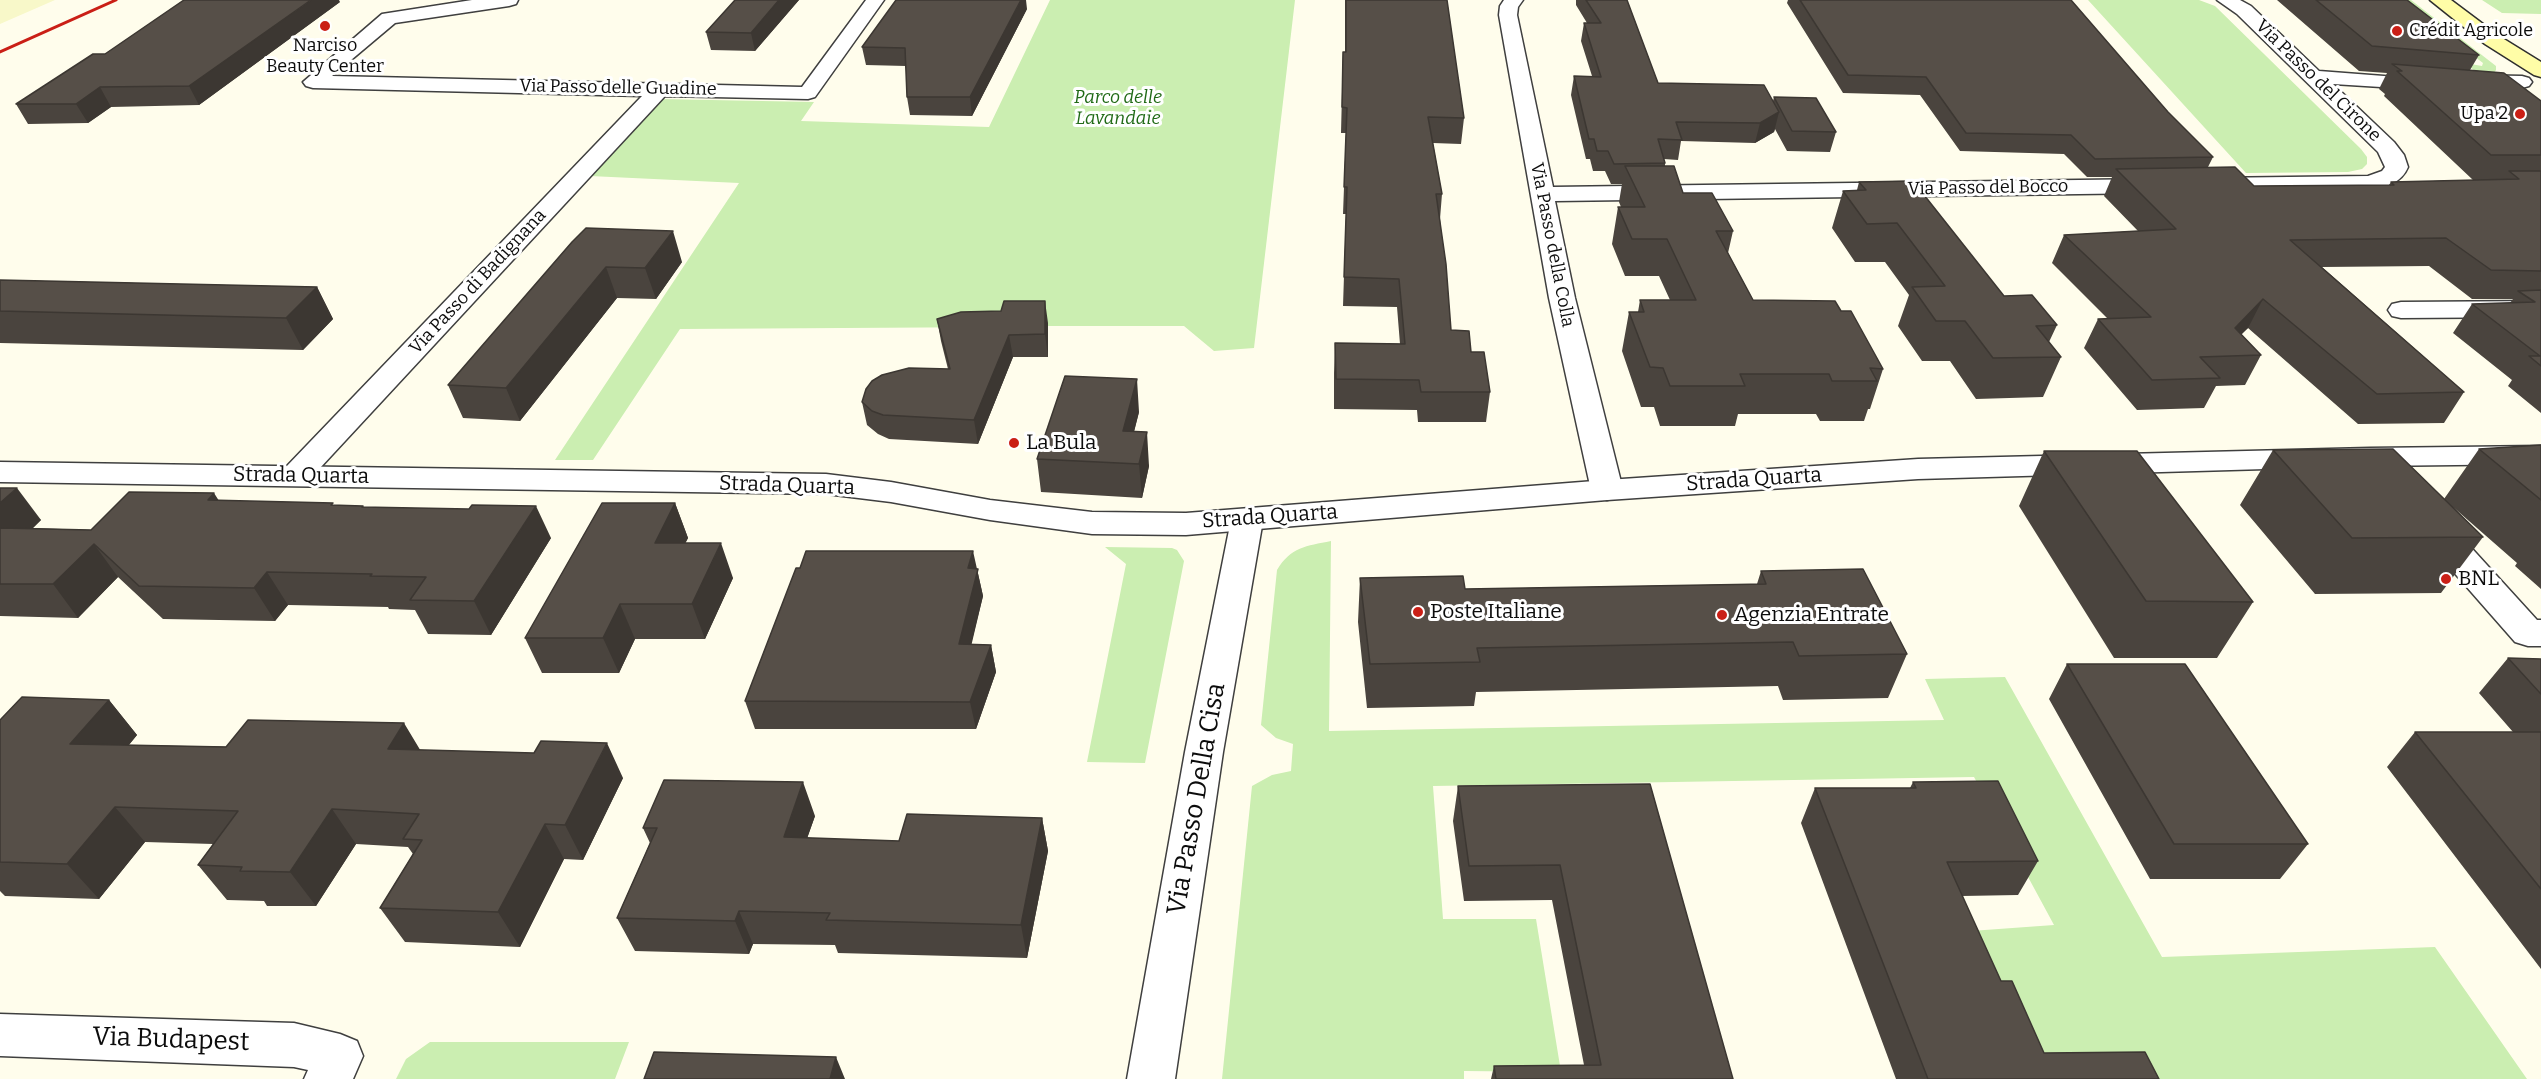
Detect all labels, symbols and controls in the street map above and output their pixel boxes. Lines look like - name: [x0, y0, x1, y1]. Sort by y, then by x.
- street label: Via Passo del Cirone: [2251, 15, 2385, 147]
- marker: Narciso Beauty Center: [318, 19, 332, 33]
- place label: Crédit Agricole: [2409, 20, 2533, 42]
- marker: Crédit Agricole: [2390, 24, 2404, 38]
- place label: Narciso Beauty Center: [266, 35, 384, 78]
- street label: Via Passo delle Guadine: [519, 75, 717, 101]
- park label: Parco delle Lavandaie: [1074, 87, 1162, 130]
- place label: Upa 2: [2461, 103, 2508, 125]
- marker: Upa 2: [2513, 107, 2527, 121]
- street label: Via Passo della Colla: [1525, 161, 1579, 329]
- street label: Via Passo del Bocco: [1907, 176, 2069, 200]
- street label: Via Passo di Badignana: [405, 205, 551, 359]
- place label: La Bula: [1026, 430, 1096, 456]
- marker: La Bula: [1007, 436, 1021, 450]
- street label: Strada Quarta: [233, 462, 369, 490]
- street label: Strada Quarta: [1685, 463, 1823, 497]
- street label: Strada Quarta: [719, 471, 855, 501]
- street label: Strada Quarta: [1201, 500, 1339, 534]
- place label: BNL: [2458, 566, 2499, 592]
- marker: BNL: [2439, 572, 2453, 586]
- place label: Poste Italiane: [1430, 599, 1562, 625]
- place label: Agenzia Entrate: [1734, 602, 1889, 628]
- marker: Poste Italiane: [1411, 605, 1425, 619]
- marker: Agenzia Entrate: [1715, 608, 1729, 622]
- street label: Via Passo Della Cisa: [1161, 681, 1233, 917]
- street label: Via Budapest: [92, 1022, 250, 1058]

